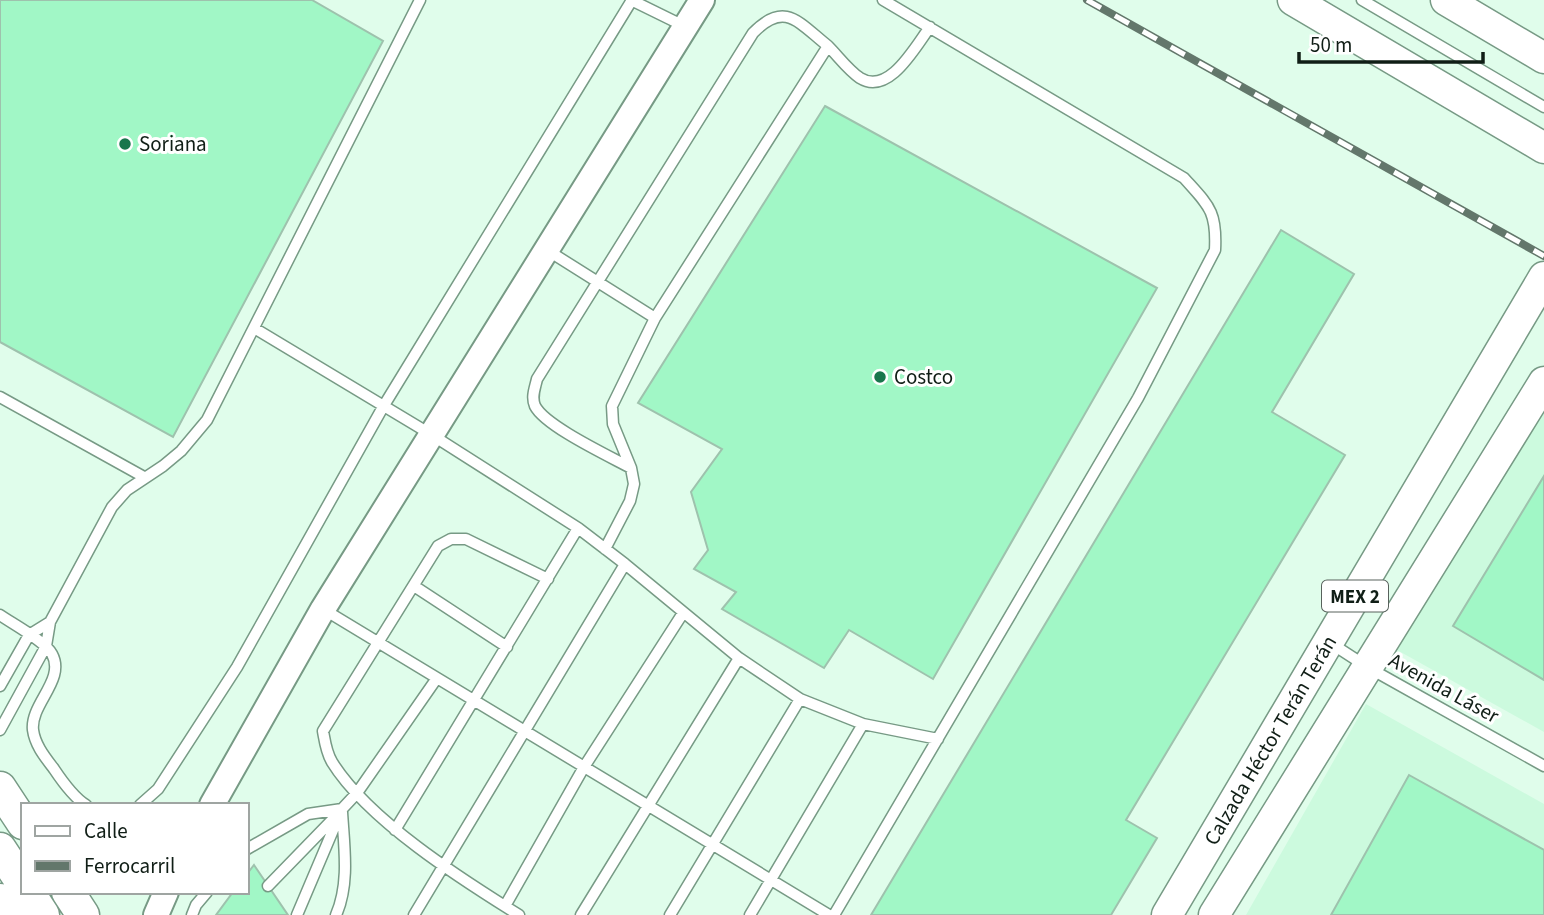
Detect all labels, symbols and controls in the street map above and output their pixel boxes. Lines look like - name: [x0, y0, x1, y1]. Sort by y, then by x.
- scale bar: [1299, 21, 1483, 65]
- text: 50 m: [1310, 30, 1352, 60]
- place label: Soriana: [139, 129, 207, 159]
- marker: Soriana: [117, 136, 133, 152]
- place label: Costco: [894, 362, 953, 392]
- marker: Costco: [872, 369, 888, 385]
- road number: MEX 2: [1322, 580, 1388, 611]
- street label: Calzada Héctor Terán Terán: [1197, 630, 1344, 851]
- street label: Avenida Láser: [1383, 645, 1505, 731]
- legend: [21, 803, 248, 894]
- text: Calle: [84, 816, 128, 846]
- text: Ferrocarril: [84, 851, 175, 881]

